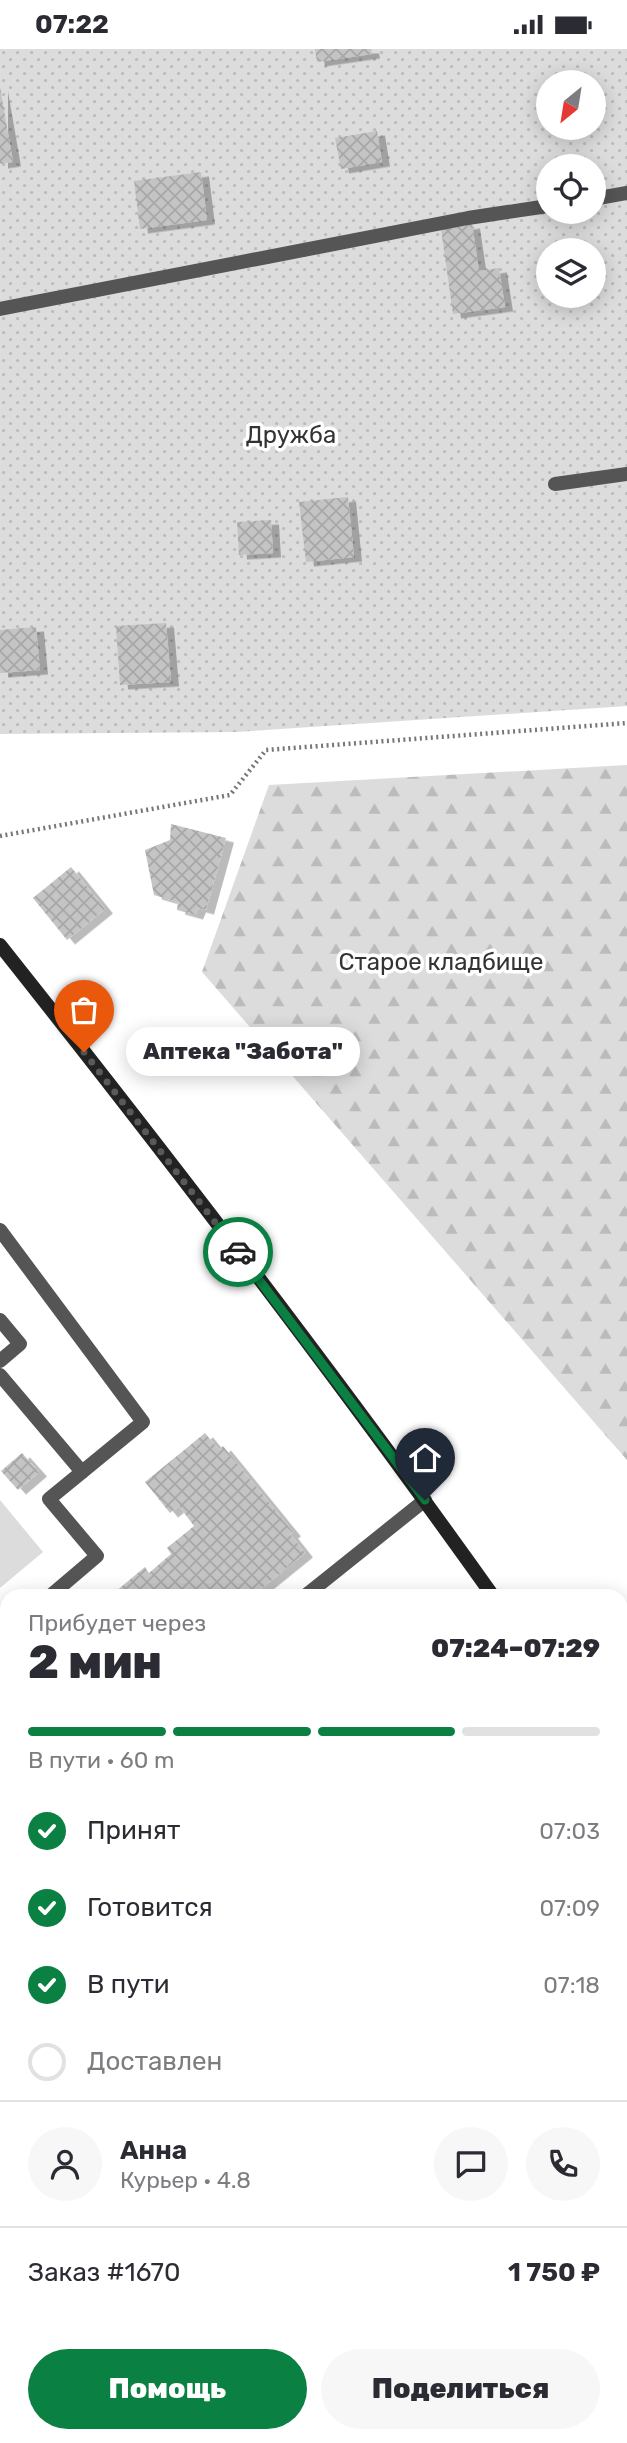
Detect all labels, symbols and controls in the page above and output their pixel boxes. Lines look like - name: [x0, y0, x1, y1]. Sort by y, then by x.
- text: 07:22: [35, 9, 109, 40]
- north arrow: [536, 70, 606, 140]
- map controls: [536, 70, 606, 308]
- button: locate: [536, 154, 606, 224]
- button: layers: [536, 238, 606, 308]
- park label: Дружба: [246, 421, 336, 449]
- park label: Старое кладбище: [339, 948, 543, 976]
- pin: [54, 980, 114, 1052]
- icon: bag: [65, 991, 103, 1029]
- callout: Аптека "Забота": [126, 1027, 360, 1077]
- text: Аптека "Забота": [143, 1037, 343, 1065]
- courier: [203, 1217, 273, 1287]
- icon: car: [219, 1233, 257, 1271]
- pin: [395, 1428, 455, 1500]
- icon: home: [406, 1439, 444, 1477]
- text: Прибудет через: [28, 1609, 206, 1637]
- text: 07:24–07:29: [431, 1633, 600, 1664]
- text: 2 мин: [28, 1635, 162, 1690]
- text: В пути · 60 m: [28, 1746, 174, 1774]
- icon: check: [28, 1812, 66, 1850]
- text: Принят: [87, 1815, 180, 1846]
- text: 07:03: [539, 1817, 600, 1845]
- icon: check: [28, 1889, 66, 1927]
- text: Готовится: [87, 1892, 213, 1923]
- text: 07:09: [539, 1894, 600, 1922]
- icon: check: [28, 1966, 66, 2004]
- text: В пути: [87, 1969, 170, 2000]
- text: 07:18: [543, 1971, 600, 1999]
- text: Доставлен: [87, 2046, 222, 2077]
- button: person: [28, 2127, 102, 2201]
- button: chat: [434, 2127, 508, 2201]
- button: phone: [526, 2127, 600, 2201]
- text: Анна: [120, 2135, 187, 2166]
- text: Курьер · 4.8: [120, 2166, 251, 2194]
- text: Заказ #1670: [28, 2257, 180, 2288]
- text: 1 750 ₽: [508, 2257, 600, 2288]
- button: Помощь: [28, 2349, 307, 2429]
- button: Поделиться: [321, 2349, 600, 2429]

